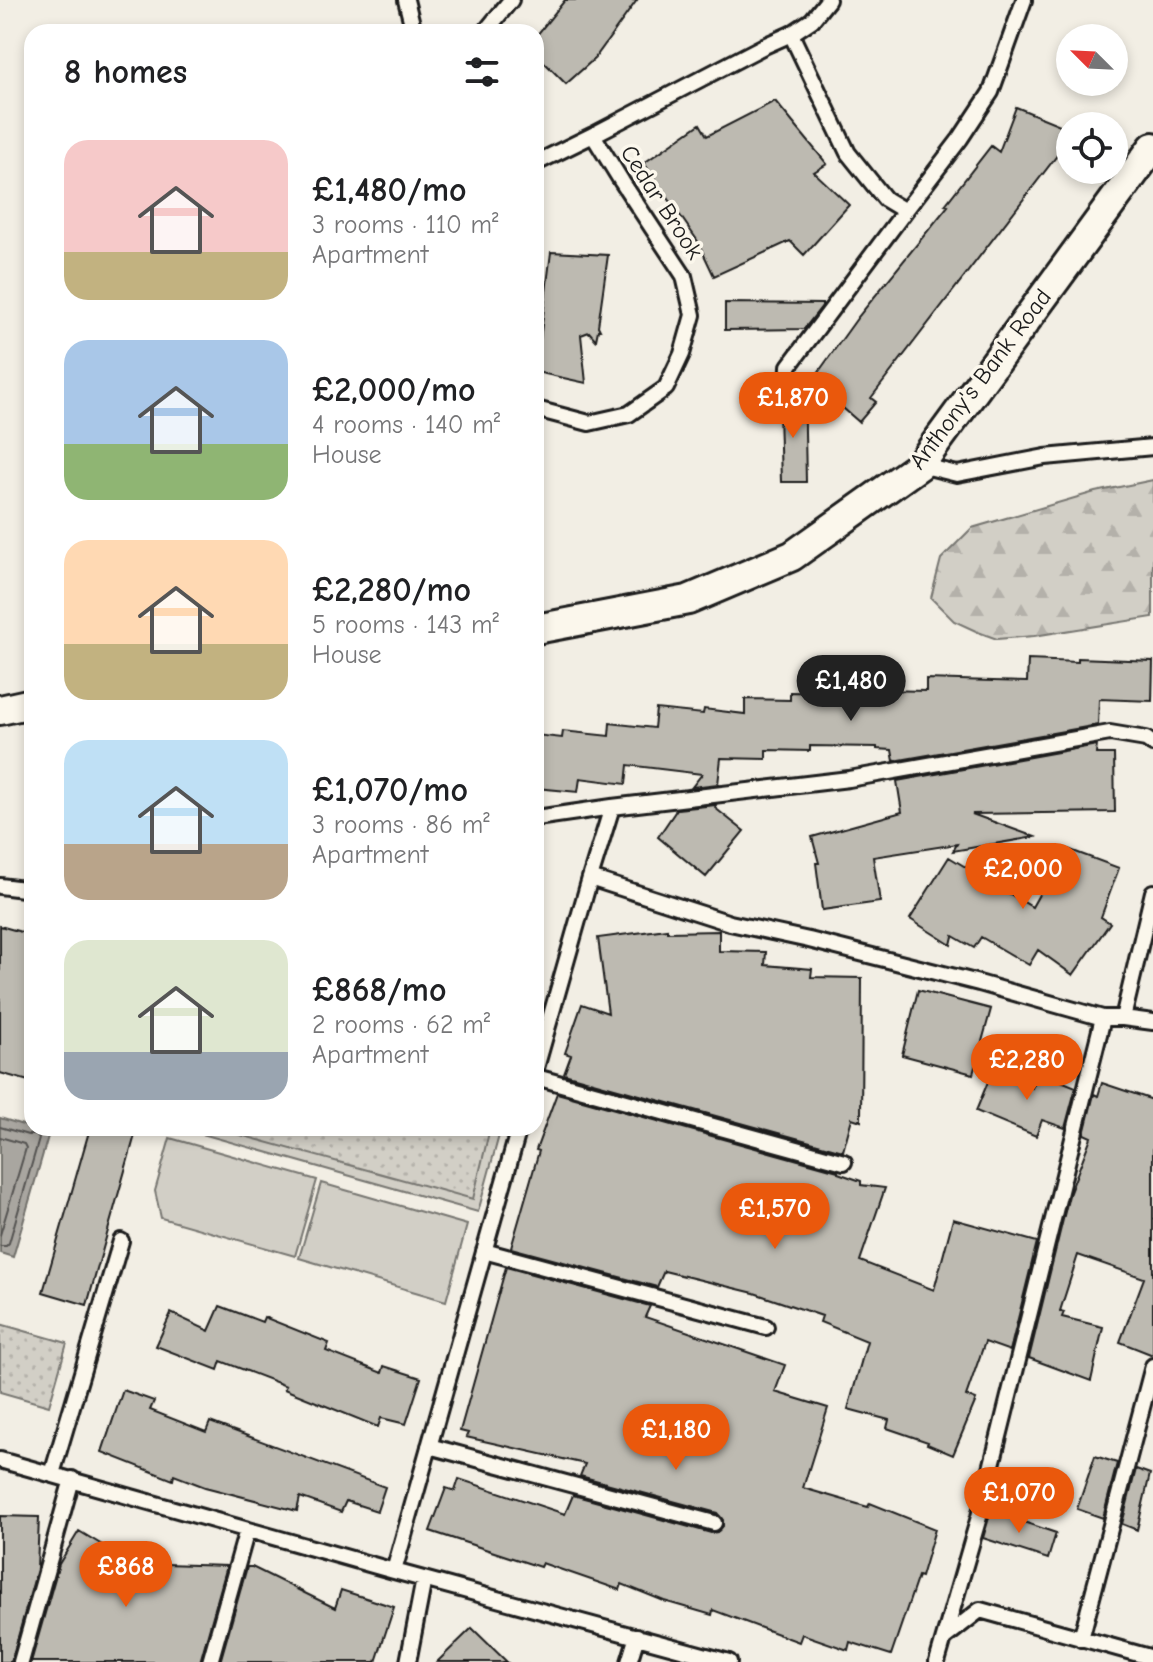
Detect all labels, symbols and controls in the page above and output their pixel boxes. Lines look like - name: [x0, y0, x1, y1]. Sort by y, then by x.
- north arrow: [1056, 24, 1128, 96]
- map controls: [1056, 24, 1128, 184]
- icon: filters: [460, 50, 504, 94]
- text: 8 homes: [64, 52, 187, 92]
- button: locate: [1056, 112, 1128, 184]
- street label: Cedar Brook: [615, 140, 709, 265]
- text: £1,480/mo: [312, 170, 467, 210]
- icon: home: [128, 172, 224, 268]
- text: 3 rooms · 110 m²: [312, 210, 499, 240]
- text: Apartment: [312, 240, 428, 270]
- street label: Anthony's Bank Road: [903, 283, 1057, 475]
- text: £2,000/mo: [312, 370, 476, 410]
- icon: home: [128, 372, 224, 468]
- pin: £1,870: [728, 372, 858, 440]
- text: £1,870: [757, 383, 829, 413]
- text: 4 rooms · 140 m²: [312, 410, 500, 440]
- text: House: [312, 440, 382, 470]
- text: £2,280/mo: [312, 570, 471, 610]
- icon: home: [128, 572, 224, 668]
- text: 5 rooms · 143 m²: [312, 610, 499, 640]
- text: House: [312, 640, 382, 670]
- pin: £1,480: [786, 655, 916, 723]
- text: £1,480: [815, 666, 887, 696]
- text: £1,070/mo: [312, 770, 468, 810]
- icon: home: [128, 772, 224, 868]
- text: 3 rooms · 86 m²: [312, 810, 490, 840]
- text: Apartment: [312, 840, 428, 870]
- pin: £2,000: [958, 843, 1088, 911]
- text: £2,000: [983, 854, 1063, 884]
- text: £868/mo: [312, 970, 447, 1010]
- icon: home: [128, 972, 224, 1068]
- text: 2 rooms · 62 m²: [312, 1010, 490, 1040]
- pin: £2,280: [962, 1034, 1092, 1102]
- text: Apartment: [312, 1040, 428, 1070]
- text: £2,280: [989, 1045, 1065, 1075]
- pin: £1,570: [710, 1183, 840, 1251]
- text: £1,570: [739, 1194, 811, 1224]
- pin: £1,180: [611, 1404, 741, 1472]
- text: £1,180: [641, 1415, 711, 1445]
- pin: £1,070: [954, 1467, 1084, 1535]
- text: £1,070: [982, 1478, 1056, 1508]
- pin: £868: [79, 1541, 173, 1609]
- text: £868: [97, 1552, 155, 1582]

